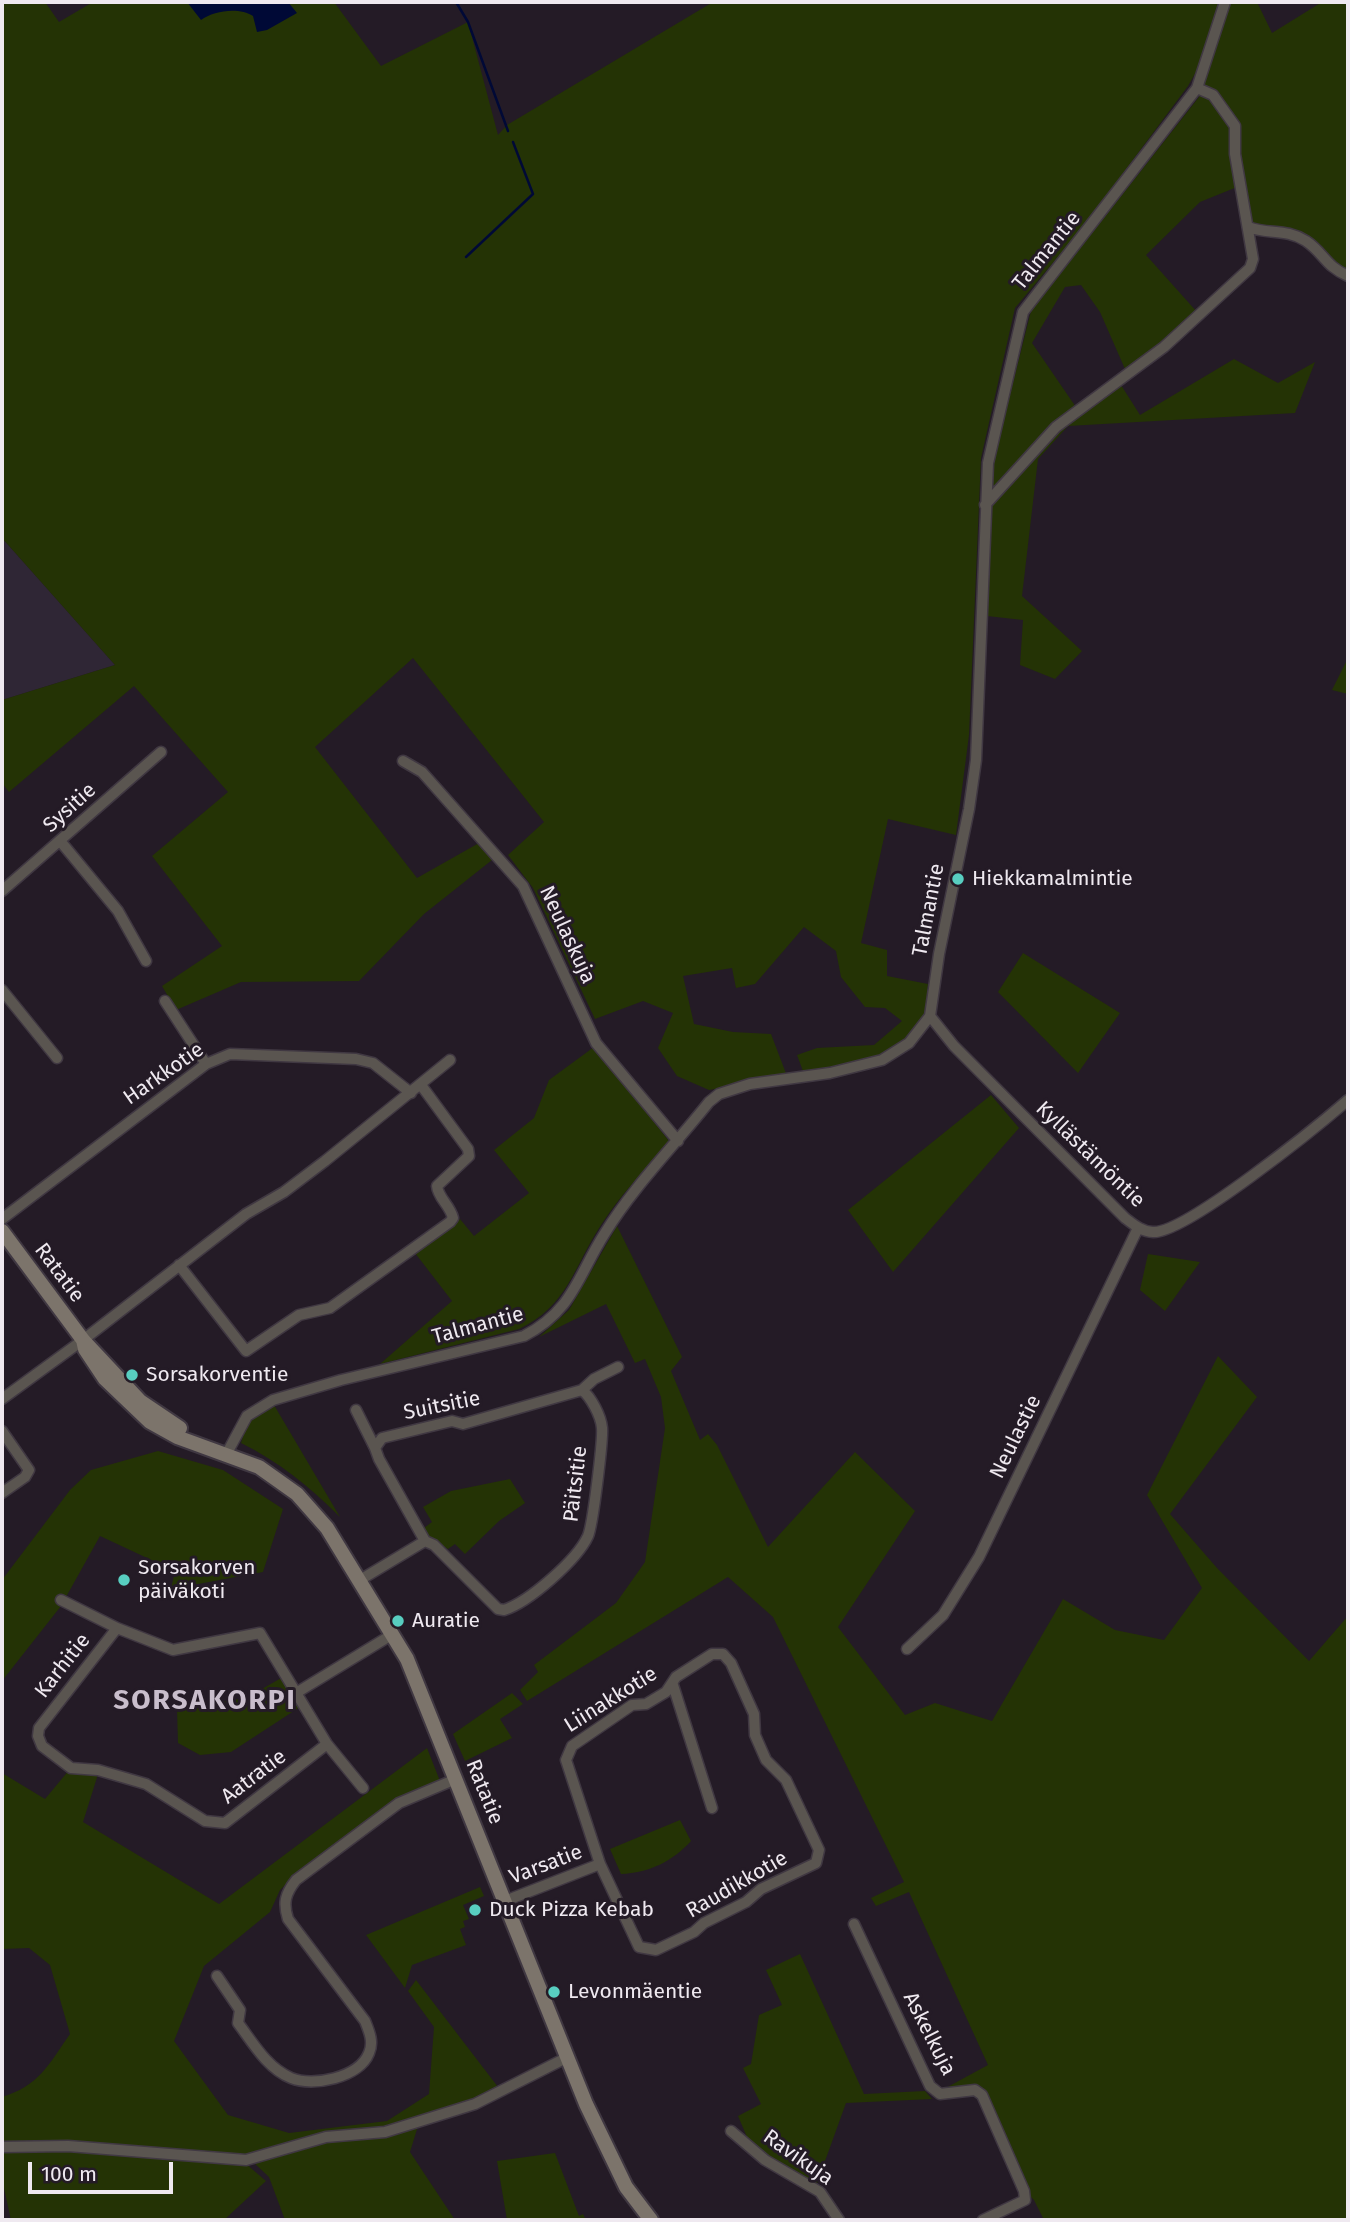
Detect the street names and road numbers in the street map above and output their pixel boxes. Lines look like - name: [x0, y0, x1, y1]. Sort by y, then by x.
- street label: Talmantie: [1008, 207, 1086, 295]
- street label: Sysitie: [38, 778, 102, 838]
- street label: Talmantie: [908, 862, 950, 958]
- street label: Neulaskuja: [533, 882, 601, 988]
- street label: Harkkotie: [119, 1037, 209, 1111]
- street label: Kyllästämöntie: [1030, 1097, 1150, 1213]
- street label: Ratatie: [29, 1238, 89, 1308]
- street label: Talmantie: [429, 1302, 527, 1350]
- street label: Suitsitie: [401, 1386, 483, 1426]
- street label: Neulastie: [985, 1391, 1047, 1483]
- street label: Päitsitie: [559, 1444, 593, 1524]
- street label: Karhitie: [30, 1629, 96, 1703]
- street label: Liinakkotie: [560, 1662, 662, 1738]
- street label: Aatratie: [217, 1744, 291, 1810]
- street label: Ratatie: [460, 1756, 508, 1828]
- street label: Varsatie: [506, 1840, 586, 1890]
- street label: Raudikkotie: [682, 1846, 792, 1924]
- street label: Askelkuja: [897, 1988, 961, 2080]
- street label: Ravikuja: [758, 2125, 838, 2191]

